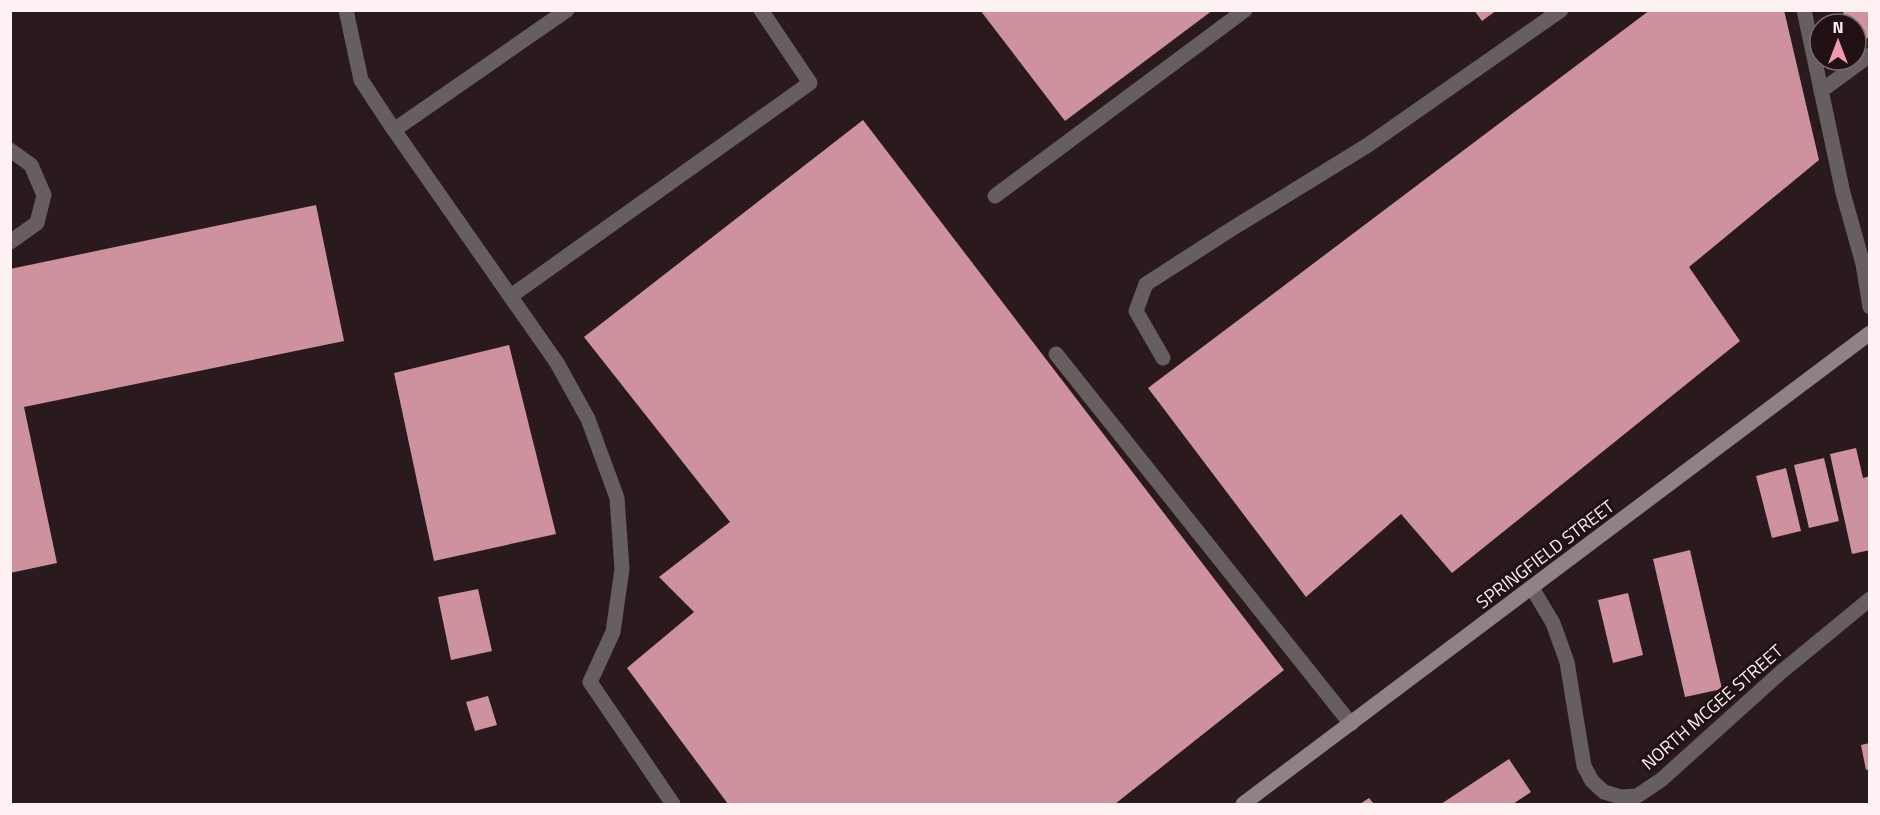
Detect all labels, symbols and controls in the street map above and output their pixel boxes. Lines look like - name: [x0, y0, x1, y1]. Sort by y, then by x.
- north arrow: [1808, 12, 1868, 72]
- text: N: [1832, 15, 1844, 39]
- street label: SPRINGFIELD STREET: [1470, 493, 1620, 615]
- street label: NORTH MCGEE STREET: [1635, 637, 1789, 776]

